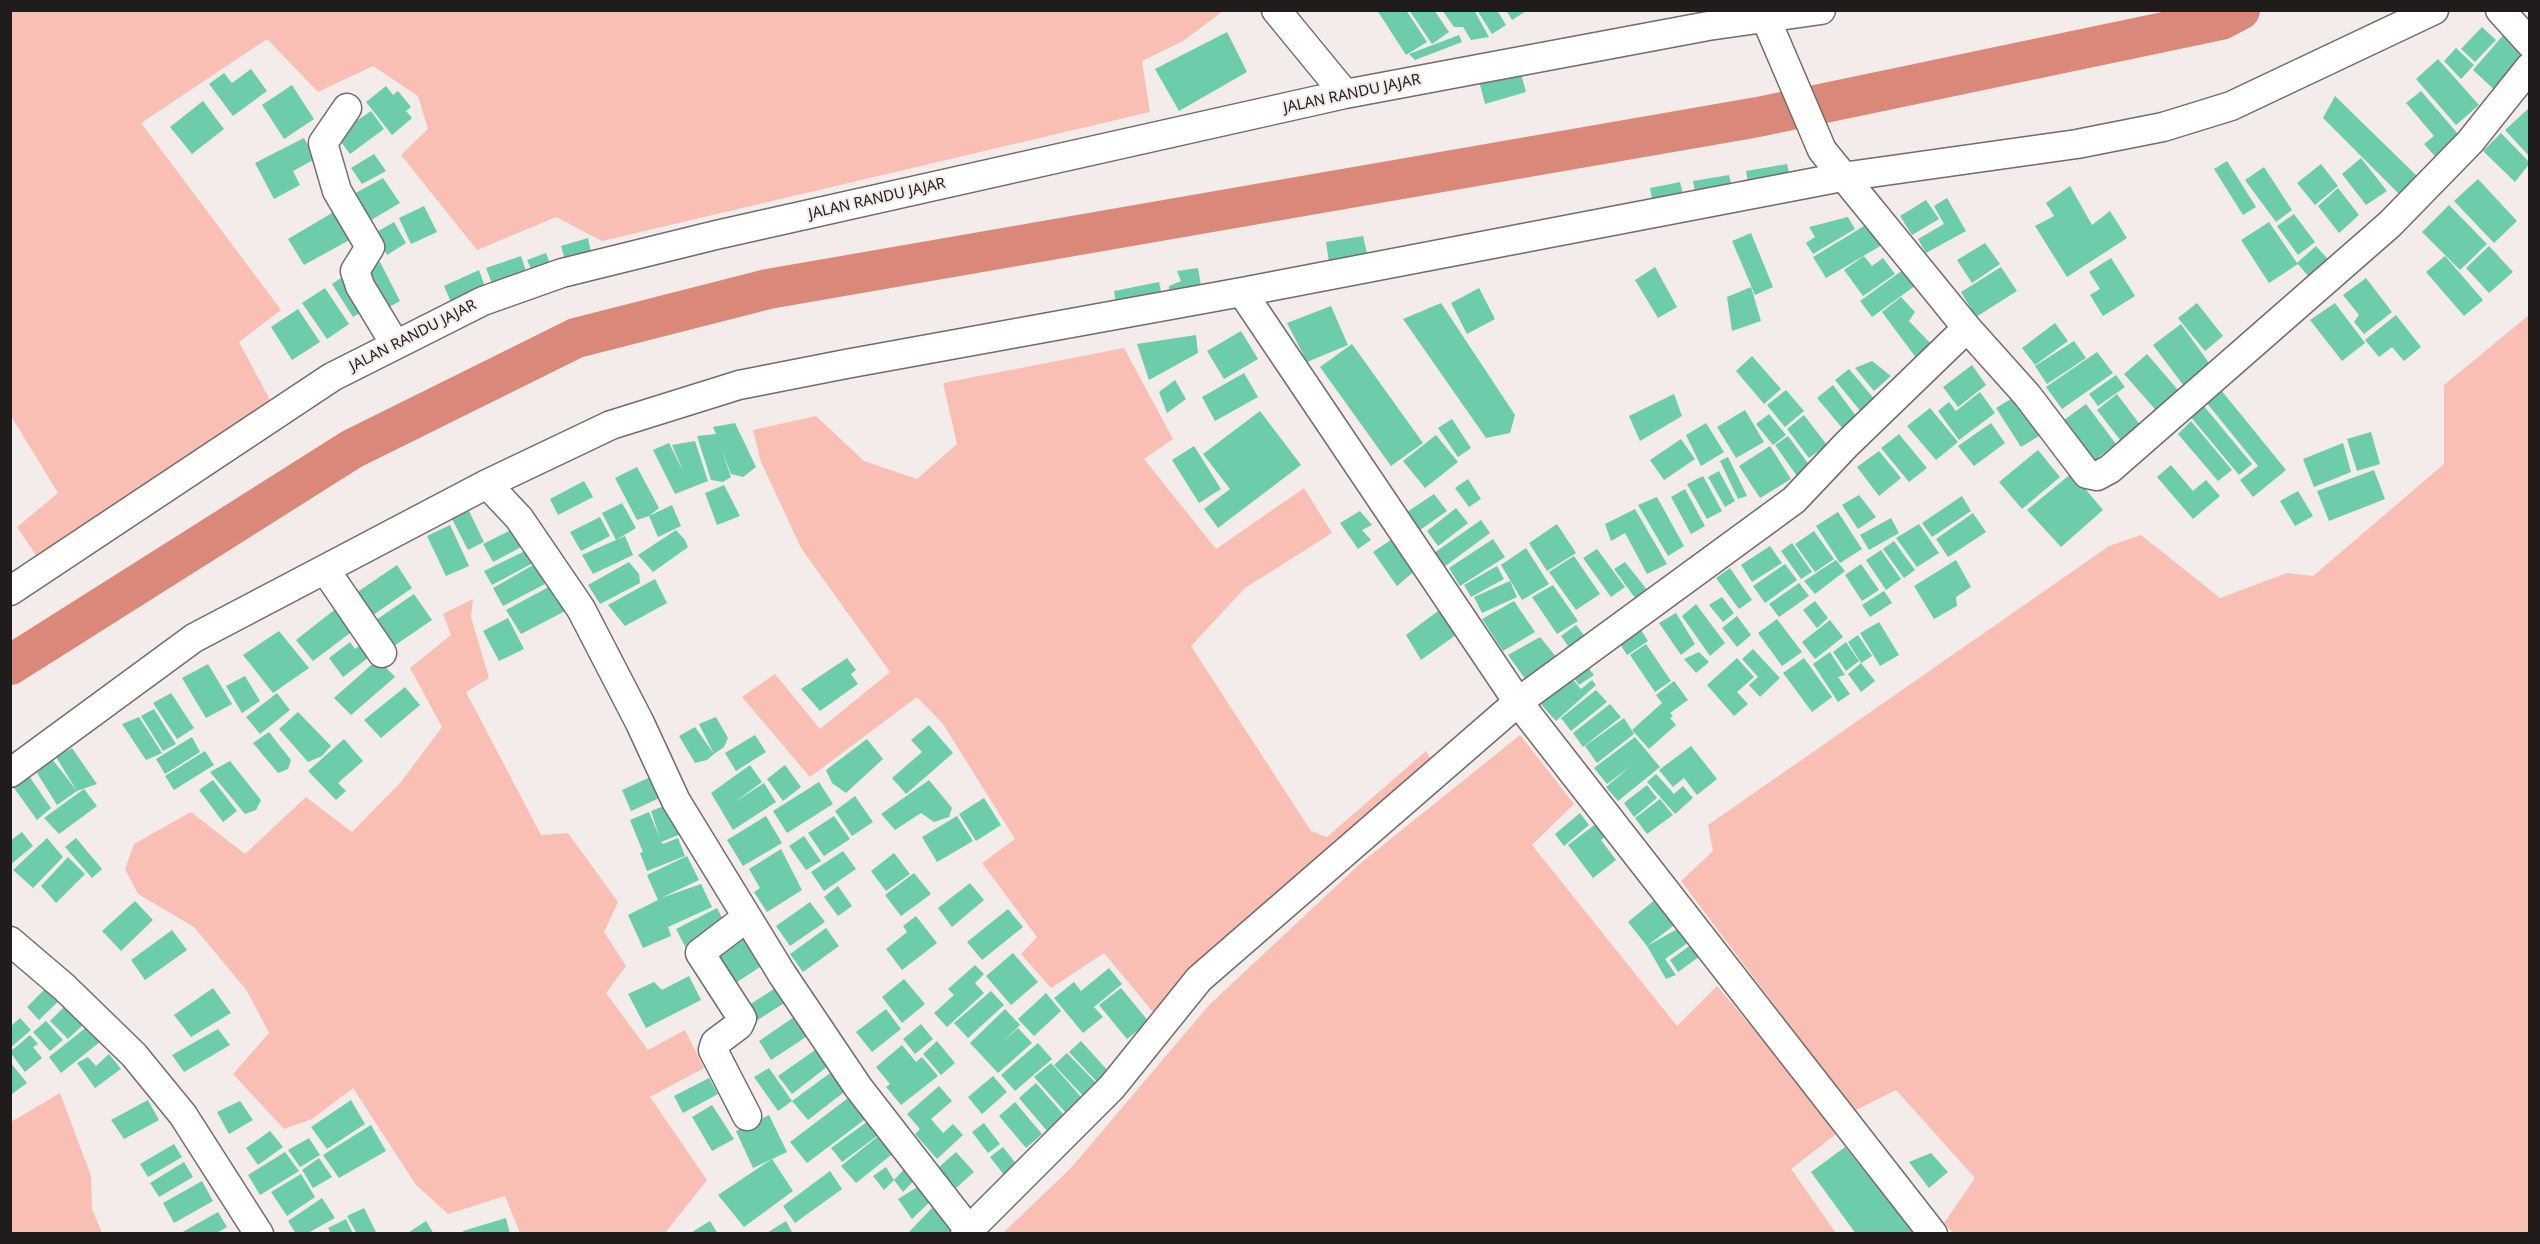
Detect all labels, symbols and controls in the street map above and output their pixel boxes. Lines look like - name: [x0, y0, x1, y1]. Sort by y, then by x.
- street label: JALAN RANDU JAJAR: [1282, 71, 1422, 117]
- street label: JALAN RANDU JAJAR: [807, 174, 947, 224]
- street label: JALAN RANDU JAJAR: [347, 296, 479, 376]

